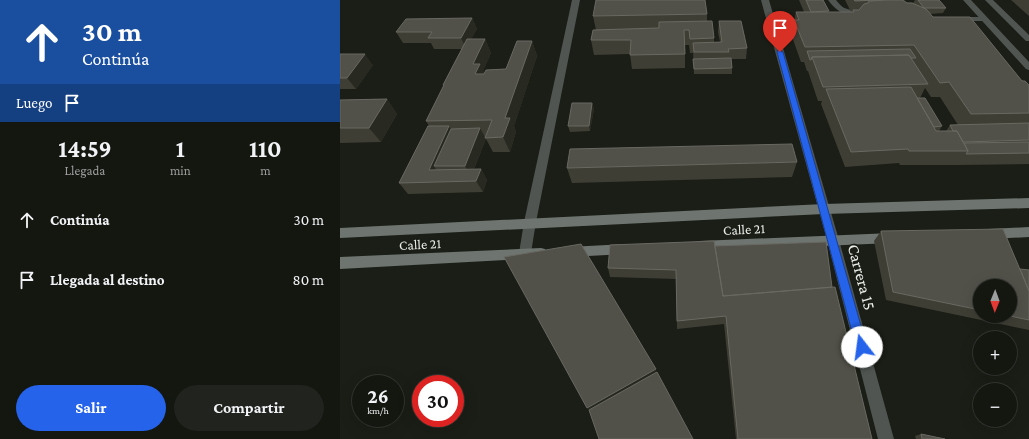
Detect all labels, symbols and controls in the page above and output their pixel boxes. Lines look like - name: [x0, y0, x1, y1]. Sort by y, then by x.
- pin: [763, 11, 797, 52]
- icon: ahead: [16, 16, 68, 68]
- text: 30 m: [82, 16, 142, 47]
- icon: arrive: [769, 17, 791, 39]
- text: Continúa: [82, 49, 149, 69]
- icon: arrive: [61, 92, 83, 114]
- text: Luego: [16, 95, 53, 111]
- text: 14:59: [58, 135, 112, 162]
- text: 1: [176, 135, 185, 162]
- text: 110: [249, 135, 282, 162]
- text: Llegada: [65, 163, 105, 178]
- text: min: [170, 163, 191, 178]
- text: m: [260, 163, 271, 178]
- icon: ahead: [16, 209, 38, 231]
- text: Continúa: [50, 212, 110, 228]
- text: 30 m: [294, 212, 324, 228]
- street label: Calle 21: [723, 220, 766, 238]
- street label: Calle 21: [399, 235, 442, 253]
- street label: Carrera 15: [844, 242, 879, 312]
- icon: arrive: [16, 269, 38, 291]
- text: Llegada al destino: [50, 272, 165, 288]
- text: 80 m: [293, 272, 324, 288]
- north arrow: [973, 279, 1017, 323]
- map controls: [973, 279, 1017, 427]
- position arrow: [841, 326, 883, 368]
- button: +: [973, 331, 1017, 375]
- speed limit sign: 30: [412, 375, 464, 427]
- button: −: [973, 383, 1017, 427]
- button: Salir: [16, 385, 166, 431]
- button: Compartir: [174, 385, 324, 431]
- text: 26: [367, 385, 389, 407]
- text: km/h: [367, 405, 389, 416]

